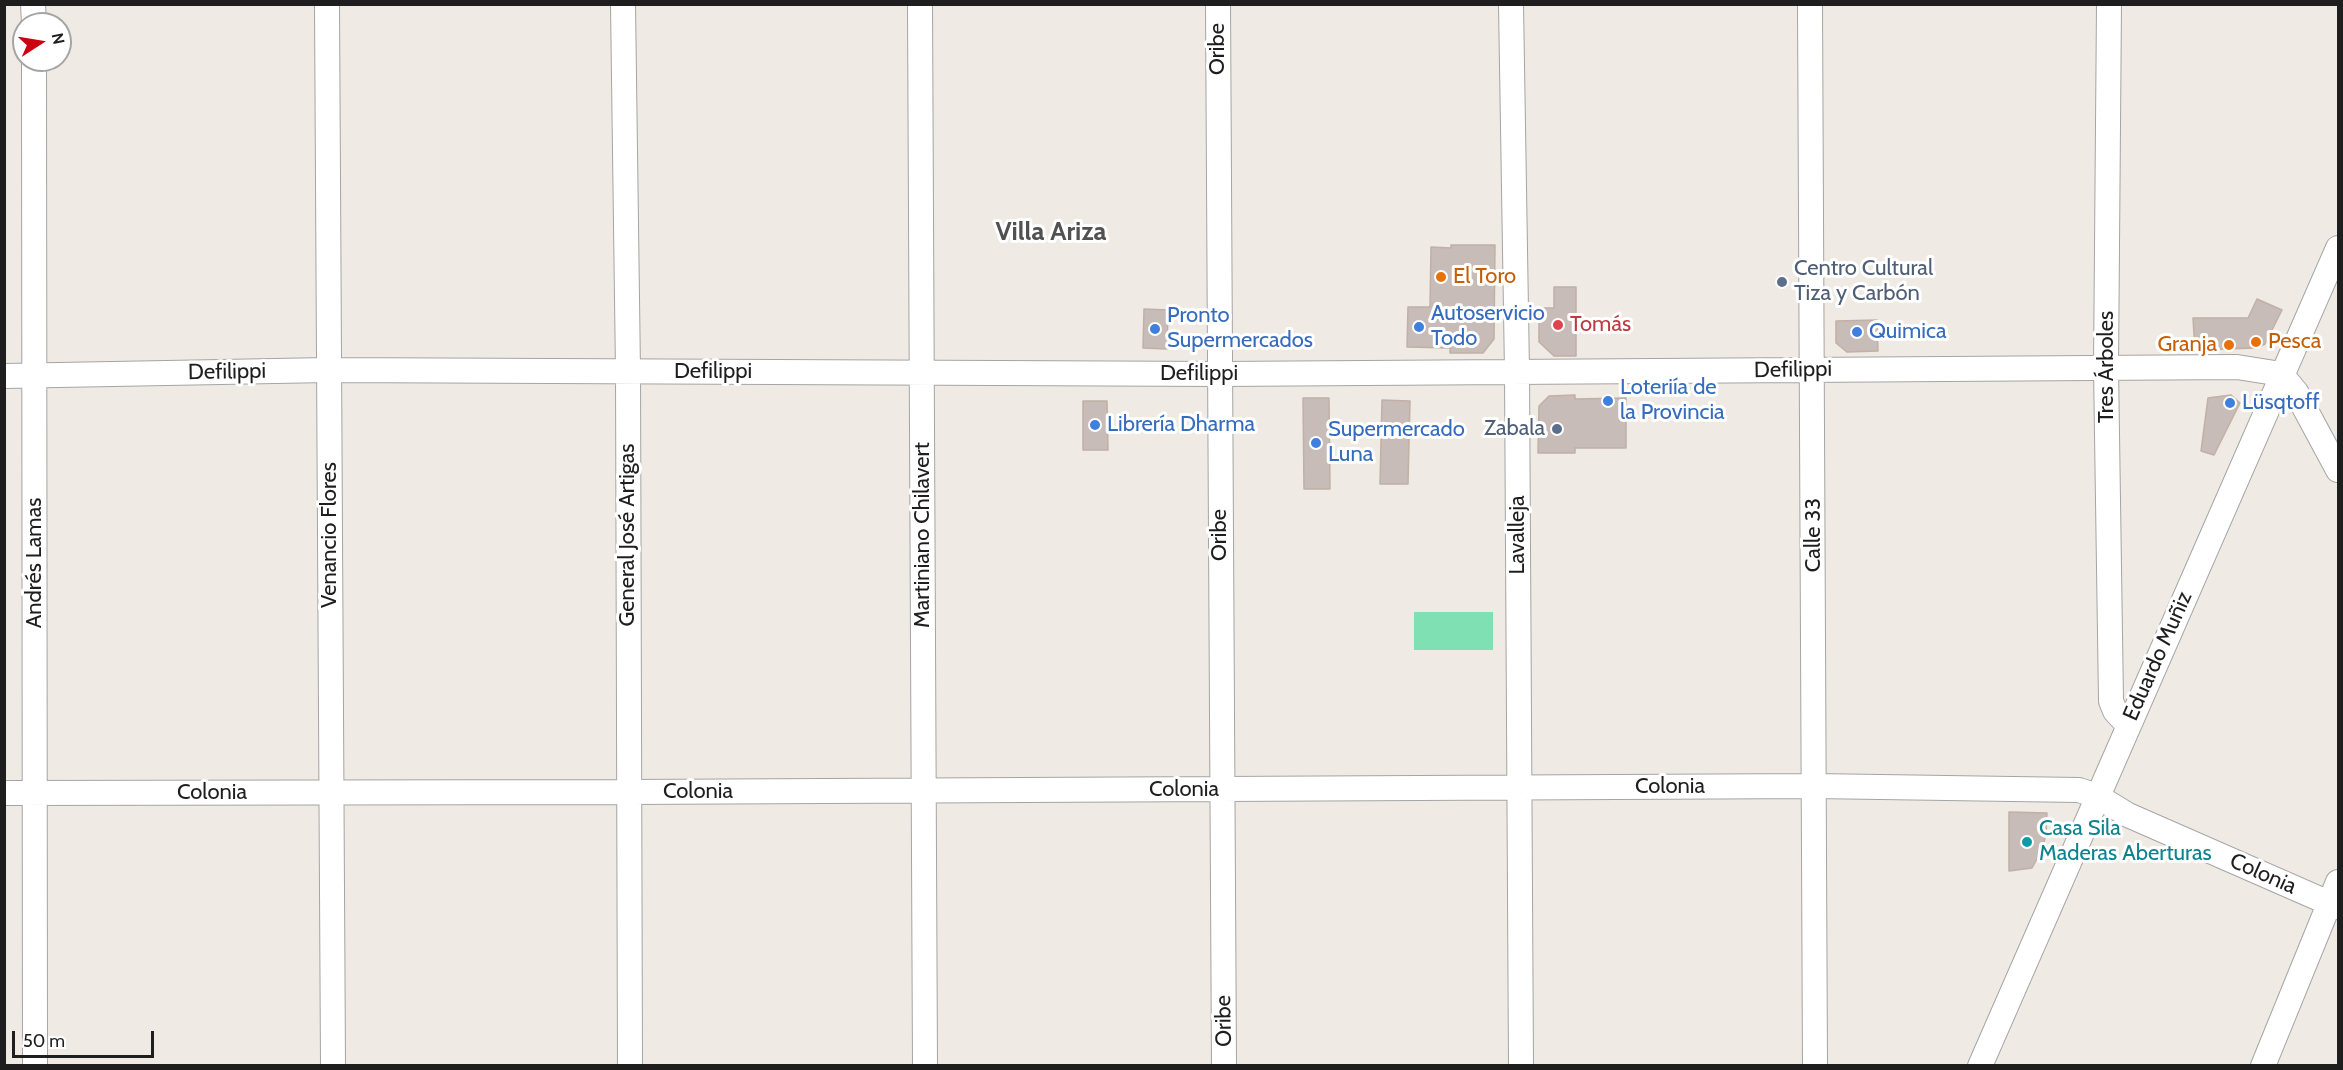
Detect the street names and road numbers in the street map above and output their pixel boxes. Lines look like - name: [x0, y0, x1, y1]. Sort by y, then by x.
- street label: Oribe: [1205, 23, 1231, 75]
- street label: Tres Árboles: [2094, 311, 2120, 423]
- street label: Defilippi: [1754, 356, 1832, 384]
- street label: Defilippi: [188, 358, 266, 386]
- street label: Defilippi: [674, 359, 752, 385]
- street label: Defilippi: [1160, 361, 1238, 387]
- street label: Martiniano Chilavert: [910, 442, 936, 628]
- street label: General José Artigas: [615, 444, 641, 626]
- street label: Venancio Flores: [317, 462, 343, 608]
- street label: Lavalleja: [1505, 495, 1531, 575]
- street label: Andrés Lamas: [22, 498, 48, 628]
- street label: Calle 33: [1801, 498, 1827, 572]
- street label: Oribe: [1207, 509, 1233, 561]
- street label: Eduardo Muñiz: [2118, 587, 2198, 725]
- street label: Colonia: [1635, 774, 1705, 800]
- street label: Colonia: [1149, 777, 1219, 803]
- street label: Colonia: [663, 779, 733, 805]
- street label: Colonia: [177, 780, 247, 806]
- street label: Colonia: [2226, 848, 2300, 900]
- street label: Oribe: [1210, 995, 1238, 1047]

